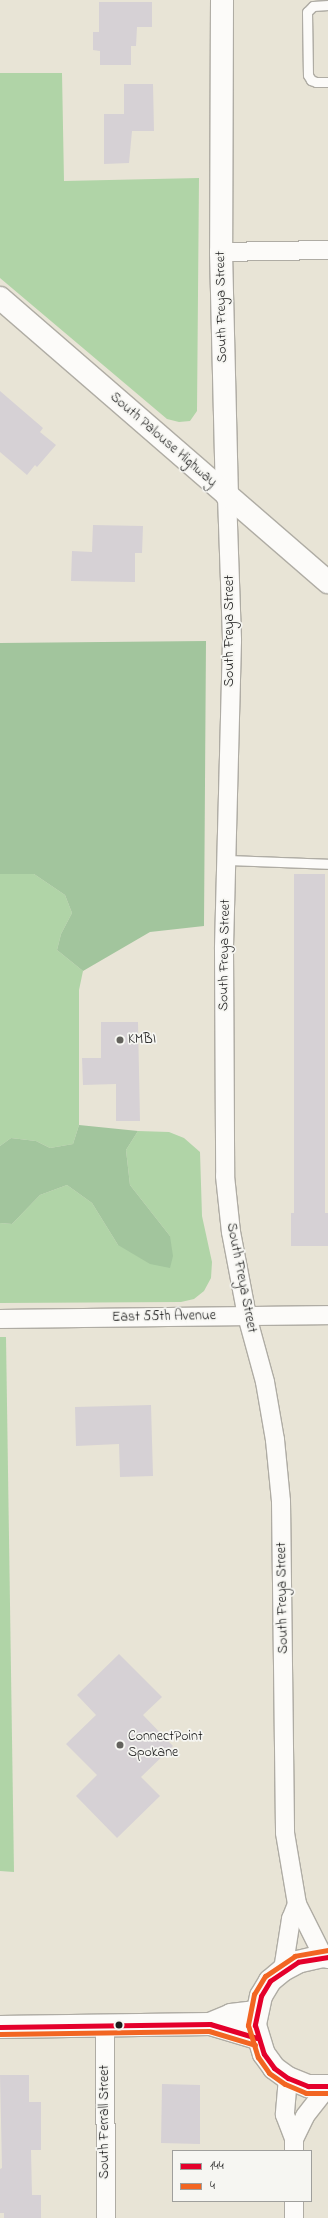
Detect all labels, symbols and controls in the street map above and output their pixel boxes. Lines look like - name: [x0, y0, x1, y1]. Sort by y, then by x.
- street label: South Freya Street: [213, 251, 231, 363]
- street label: South Palouse Highway: [106, 389, 220, 491]
- street label: South Freya Street: [222, 575, 238, 687]
- street label: South Freya Street: [216, 899, 234, 1011]
- place label: KMBI: [128, 1032, 156, 1048]
- marker: KMBI: [115, 1035, 125, 1045]
- street label: South Freya Street: [222, 1222, 260, 1334]
- street label: East 55th Avenue: [112, 1308, 216, 1326]
- street label: South Freya Street: [274, 1542, 292, 1654]
- place label: ConnectPoint Spokane: [128, 1729, 203, 1762]
- marker: ConnectPoint Spokane: [115, 1740, 125, 1750]
- unlabelled marker: [114, 2020, 124, 2030]
- street label: South Ferrall Street: [97, 2065, 113, 2179]
- legend: [172, 2150, 312, 2202]
- text: 144: [210, 2157, 224, 2175]
- text: 4: [210, 2177, 215, 2195]

